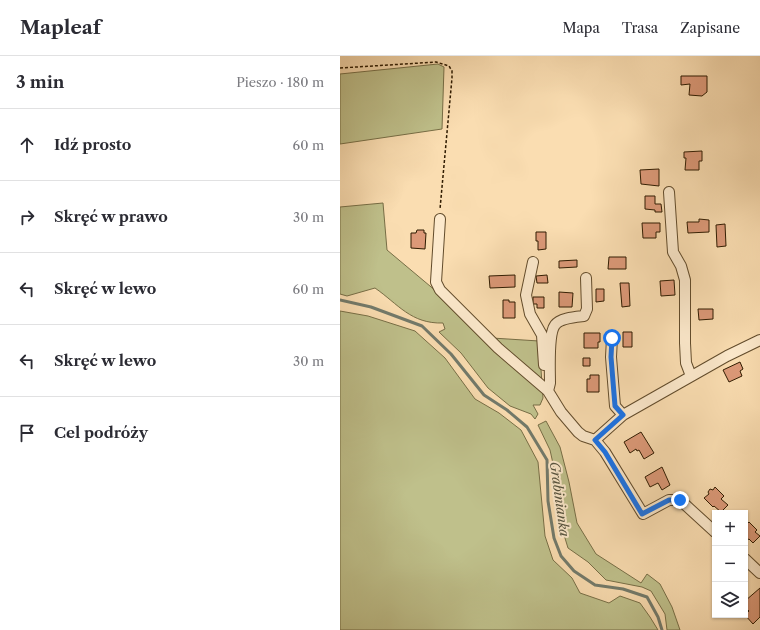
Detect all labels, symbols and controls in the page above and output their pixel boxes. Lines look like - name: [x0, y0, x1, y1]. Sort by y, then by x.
- text: Mapleaf: [20, 16, 101, 39]
- text: Mapa: [562, 19, 600, 37]
- text: Trasa: [622, 19, 658, 37]
- text: Zapisane: [680, 19, 740, 37]
- text: 3 min: [16, 72, 65, 92]
- text: Pieszo · 180 m: [236, 74, 324, 90]
- icon: ahead: [16, 134, 38, 156]
- text: Idź prosto: [54, 135, 131, 154]
- text: 60 m: [293, 137, 324, 153]
- icon: right: [16, 206, 38, 228]
- text: Skręć w prawo: [54, 207, 168, 226]
- text: 30 m: [293, 209, 324, 225]
- icon: left: [16, 278, 38, 300]
- text: Skręć w lewo: [54, 279, 156, 298]
- text: 60 m: [293, 281, 324, 297]
- route start: [603, 329, 621, 347]
- icon: left: [16, 350, 38, 372]
- text: Skręć w lewo: [54, 351, 156, 370]
- text: 30 m: [293, 353, 324, 369]
- icon: arrive: [16, 422, 38, 444]
- text: Cel podróży: [54, 423, 148, 442]
- water label: Grabinianka: [547, 460, 573, 538]
- route end: [671, 491, 689, 509]
- map controls: [712, 510, 748, 618]
- button: +: [712, 510, 748, 546]
- button: −: [712, 546, 748, 582]
- button: layers: [712, 582, 748, 618]

